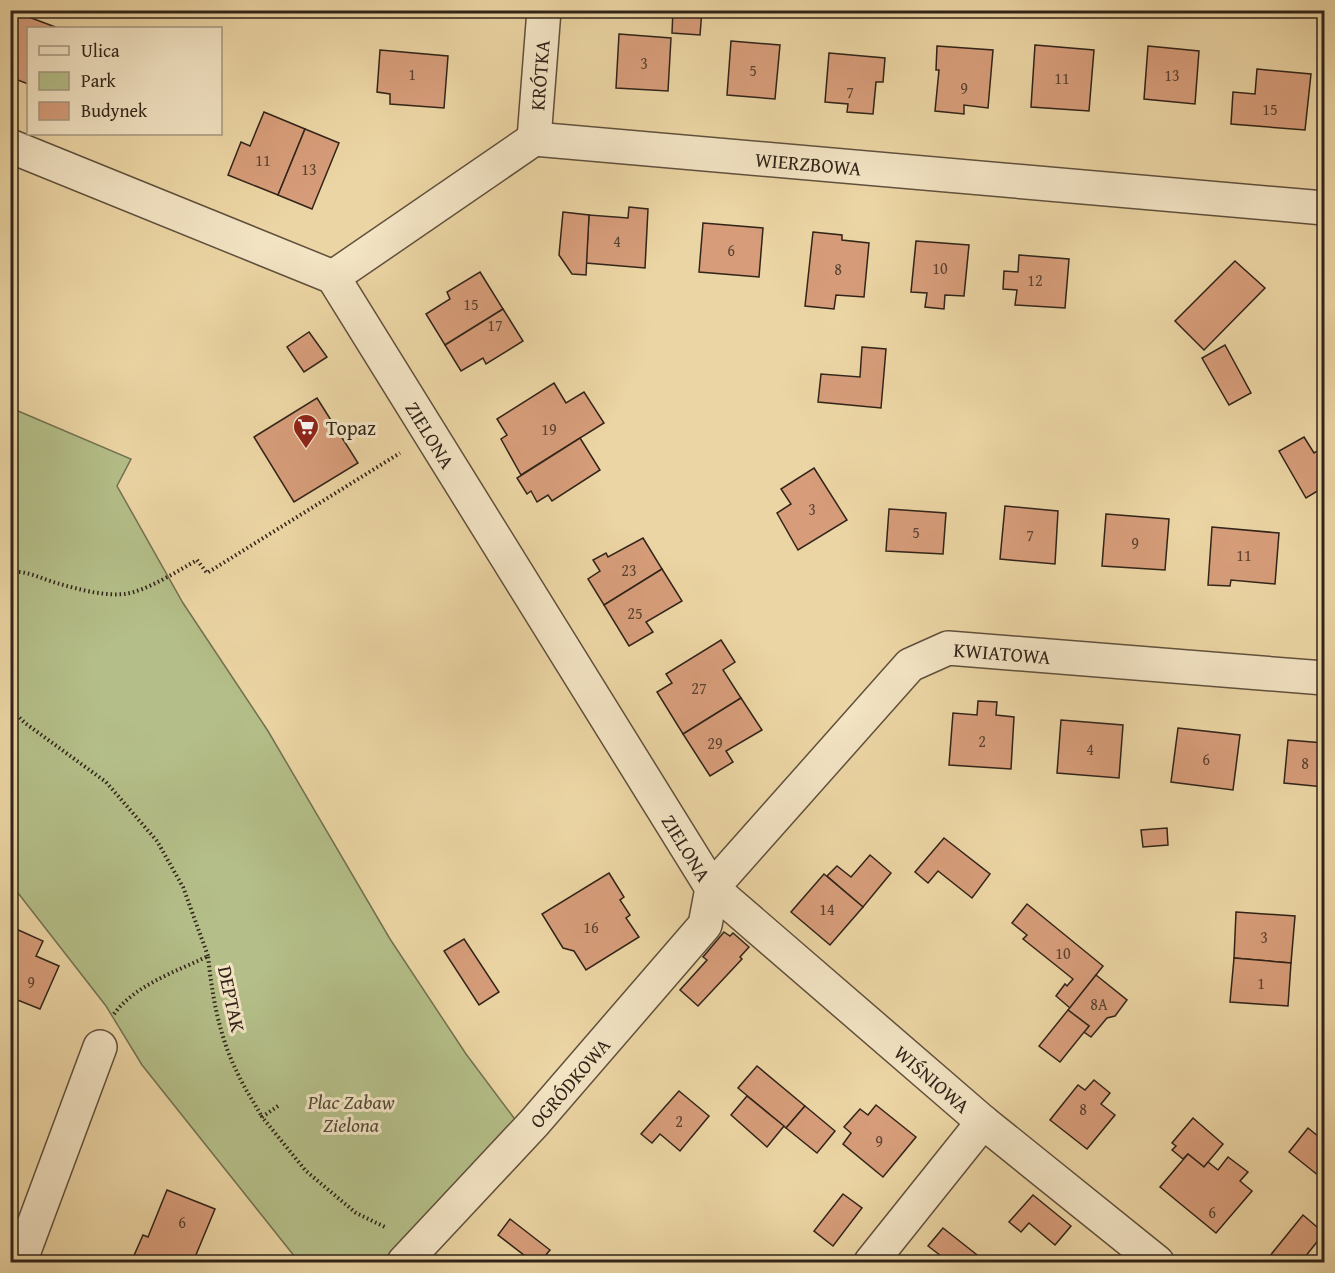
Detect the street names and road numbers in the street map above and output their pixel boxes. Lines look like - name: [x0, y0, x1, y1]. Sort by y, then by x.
- street label: KRÓTKA: [522, 39, 556, 112]
- street label: WIERZBOWA: [754, 144, 862, 182]
- street label: ZIELONA: [399, 395, 463, 474]
- street label: KWIATOWA: [952, 634, 1052, 671]
- street label: ZIELONA: [655, 808, 719, 887]
- street label: DEPTAK: [211, 963, 253, 1035]
- street label: OGRÓDKOWA: [522, 1031, 616, 1134]
- street label: WIŚNIOWA: [888, 1037, 977, 1119]

